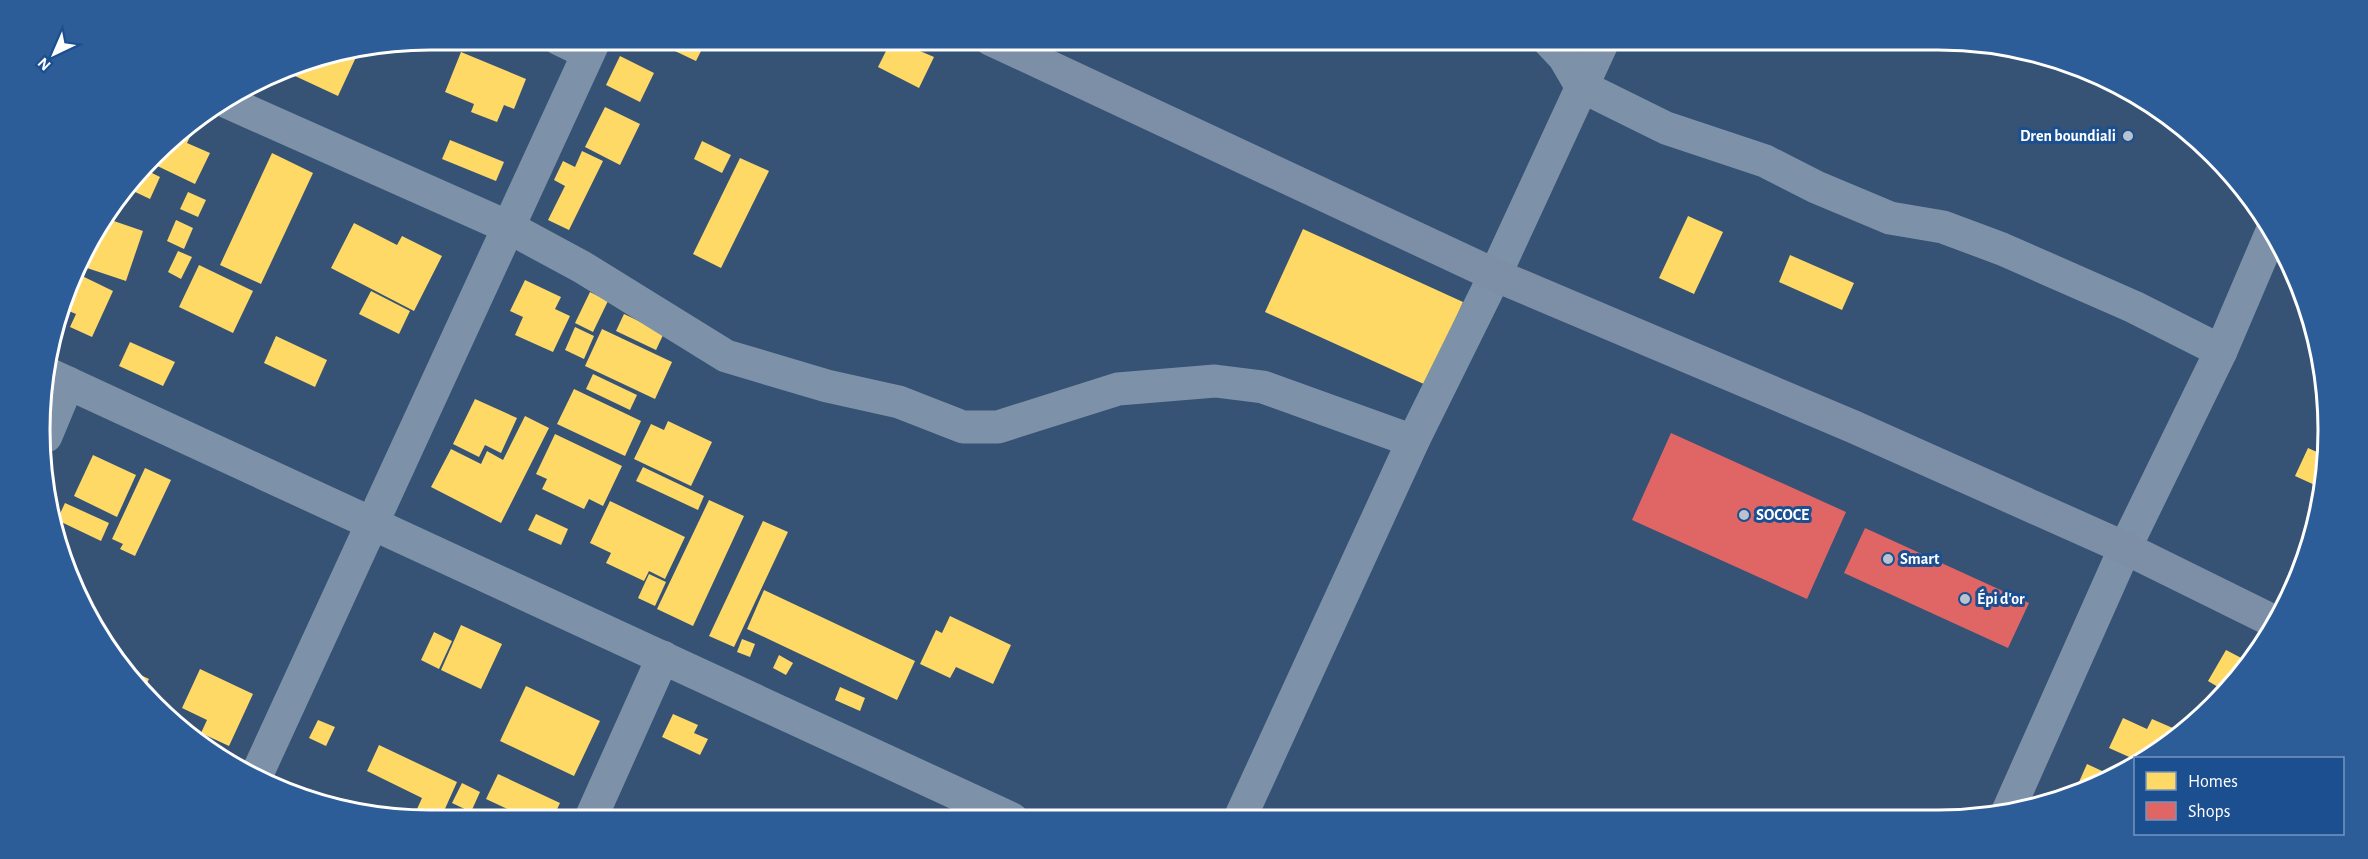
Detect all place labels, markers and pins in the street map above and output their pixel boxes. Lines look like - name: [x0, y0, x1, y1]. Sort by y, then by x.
- place label: Dren boundiali: [2020, 128, 2116, 144]
- marker: Dren boundiali: [2121, 129, 2135, 143]
- place label: SOCOCE: [1756, 507, 1809, 523]
- marker: SOCOCE: [1737, 508, 1751, 522]
- place label: Smart: [1900, 551, 1940, 567]
- marker: Smart: [1881, 552, 1895, 566]
- place label: Épi d'or: [1977, 588, 2025, 607]
- marker: Épi d'or: [1958, 592, 1972, 606]

